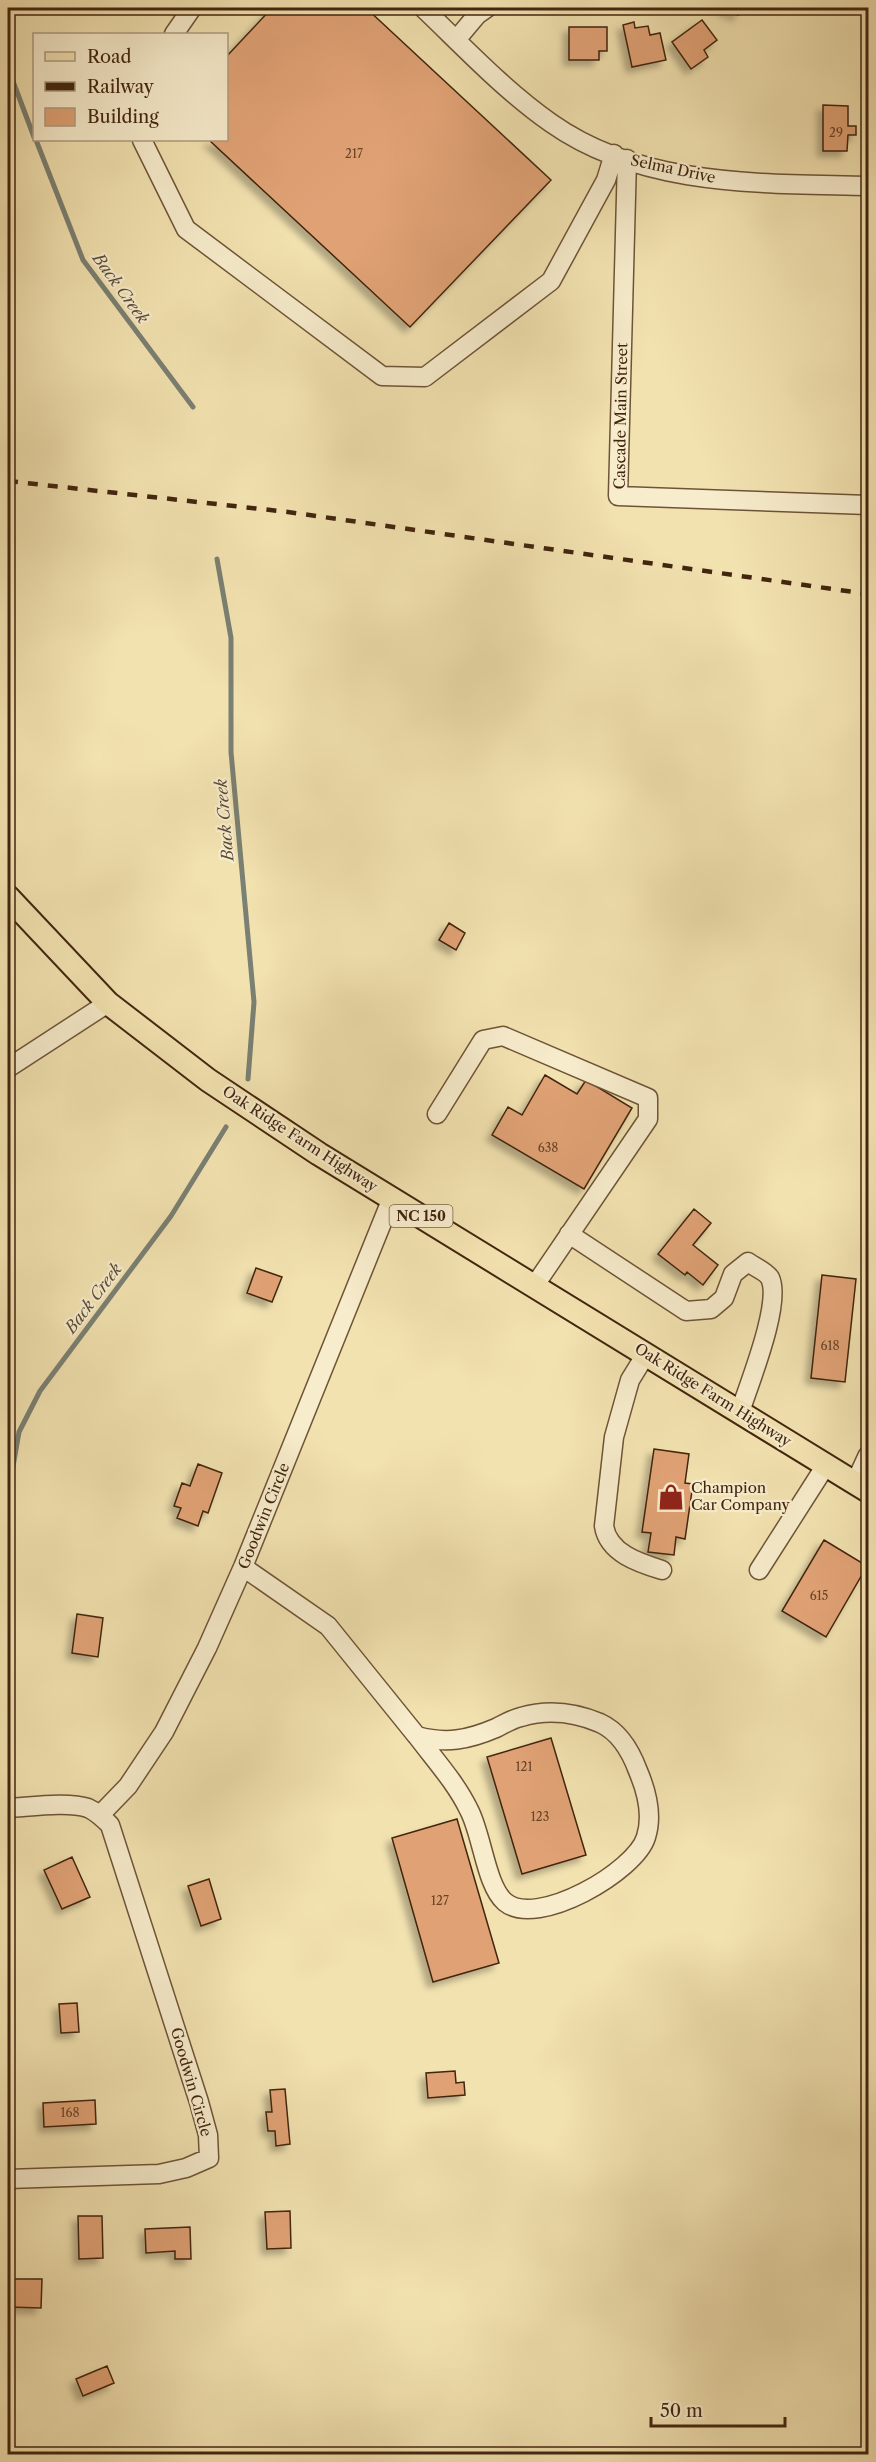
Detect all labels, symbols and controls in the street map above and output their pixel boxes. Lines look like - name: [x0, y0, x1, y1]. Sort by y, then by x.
- legend: [33, 33, 228, 141]
- text: Road: [87, 46, 132, 68]
- text: Railway: [87, 76, 155, 98]
- text: Building: [87, 106, 159, 128]
- house number: 29: [829, 125, 843, 140]
- house number: 217: [345, 146, 363, 161]
- street label: Selma Drive: [629, 150, 717, 187]
- water label: Back Creek: [88, 247, 154, 328]
- street label: Cascade Main Street: [610, 342, 631, 490]
- water label: Back Creek: [210, 778, 238, 864]
- street label: Oak Ridge Farm Highway: [219, 1081, 382, 1196]
- house number: 638: [538, 1140, 558, 1155]
- road number: NC 150: [390, 1205, 452, 1227]
- water label: Back Creek: [59, 1259, 126, 1338]
- street label: Oak Ridge Farm Highway: [631, 1338, 796, 1451]
- house number: 618: [820, 1338, 840, 1353]
- street label: Goodwin Circle: [234, 1460, 293, 1572]
- place label: Champion Car Company: [691, 1478, 790, 1514]
- shop icon: Champion Car Company: [656, 1482, 686, 1512]
- house number: 615: [810, 1588, 828, 1603]
- house number: 121: [516, 1759, 533, 1774]
- house number: 123: [531, 1809, 549, 1824]
- house number: 127: [431, 1893, 449, 1908]
- street label: Goodwin Circle: [167, 2025, 216, 2139]
- house number: 168: [60, 2105, 80, 2120]
- scale bar: [651, 2390, 784, 2428]
- text: 50 m: [660, 2400, 703, 2422]

